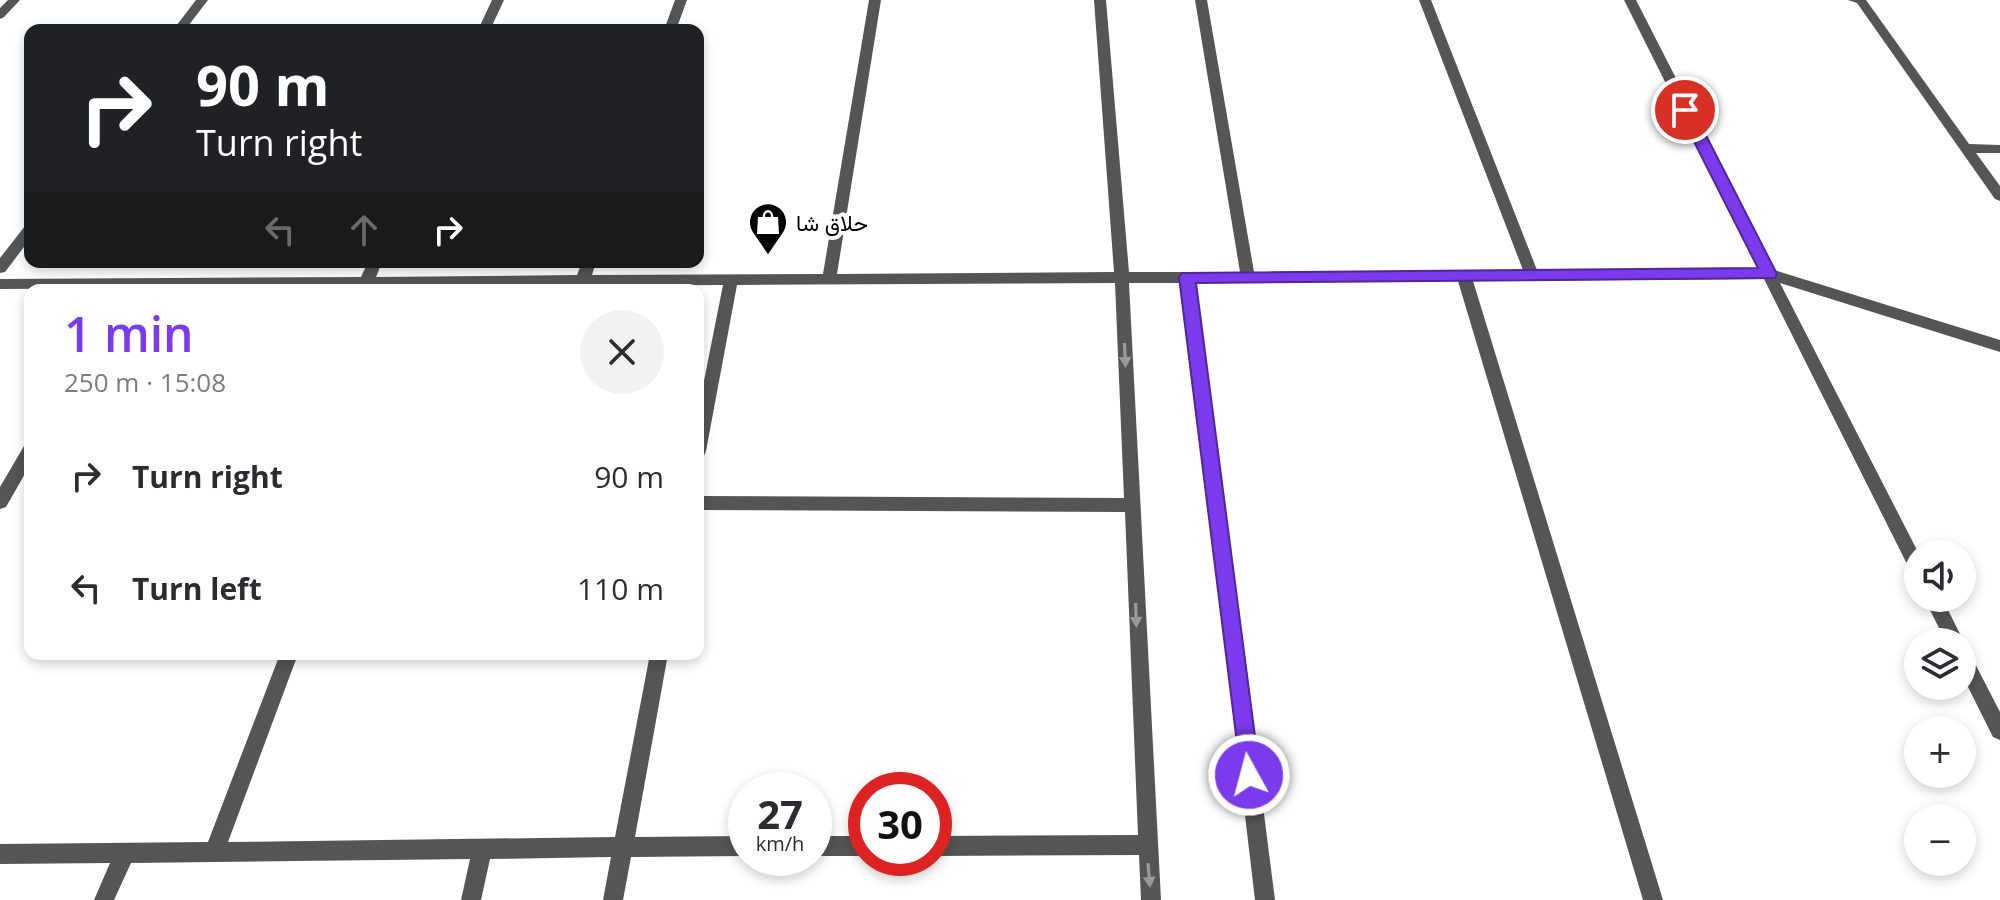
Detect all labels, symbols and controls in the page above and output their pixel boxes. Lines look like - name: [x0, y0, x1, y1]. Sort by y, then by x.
- text: 90 m: [196, 46, 330, 122]
- icon: right: [64, 56, 168, 160]
- pin: [1651, 76, 1719, 144]
- icon: arrive: [1663, 88, 1707, 132]
- text: Turn right: [196, 118, 362, 167]
- shop icon: حلاق شا: [747, 201, 789, 256]
- place label: حلاق شا: [796, 207, 868, 237]
- icon: left: [258, 208, 302, 252]
- icon: ahead: [342, 208, 386, 252]
- icon: right: [426, 208, 470, 252]
- text: 1 min: [64, 301, 194, 366]
- button: close: [580, 310, 664, 394]
- one-way arrow: [1119, 343, 1132, 368]
- text: 250 m · 15:08: [64, 364, 226, 400]
- icon: right: [64, 454, 108, 498]
- text: Turn right: [132, 456, 283, 497]
- text: 90 m: [594, 456, 664, 497]
- map controls: [1904, 540, 1976, 876]
- button: sound: [1904, 540, 1976, 612]
- icon: left: [64, 566, 108, 610]
- text: Turn left: [132, 568, 262, 609]
- text: 110 m: [577, 568, 664, 609]
- one-way arrow: [1130, 603, 1143, 628]
- button: layers: [1904, 628, 1976, 700]
- button: +: [1904, 716, 1976, 788]
- position arrow: [1207, 733, 1291, 817]
- speed limit sign: 30: [848, 772, 952, 876]
- text: 27: [757, 786, 803, 841]
- button: −: [1904, 804, 1976, 876]
- text: km/h: [756, 830, 804, 857]
- one-way arrow: [1143, 863, 1156, 888]

